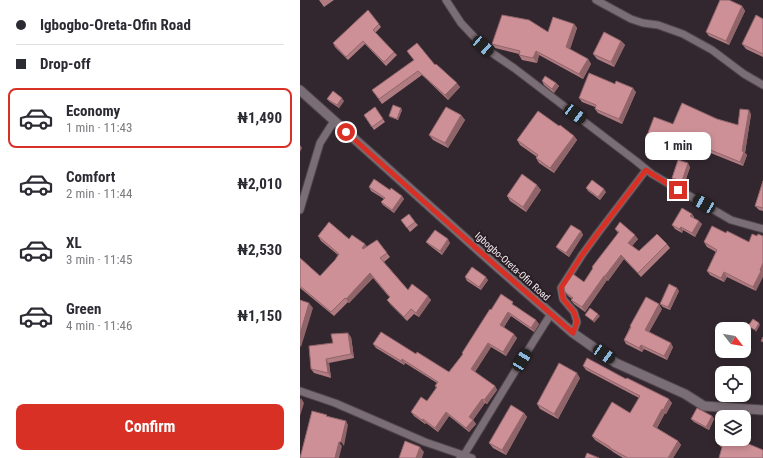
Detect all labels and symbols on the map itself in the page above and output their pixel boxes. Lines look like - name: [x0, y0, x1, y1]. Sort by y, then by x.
- car: [470, 34, 496, 58]
- car: [562, 102, 588, 126]
- route start: [337, 123, 355, 141]
- callout: 1 min: [645, 132, 711, 160]
- route end: [669, 181, 687, 199]
- car: [691, 193, 717, 215]
- street label: Igbogbo-Oreta-Ofin Road: [473, 230, 552, 303]
- north arrow: [715, 322, 751, 358]
- car: [591, 342, 617, 366]
- car: [511, 347, 533, 373]

